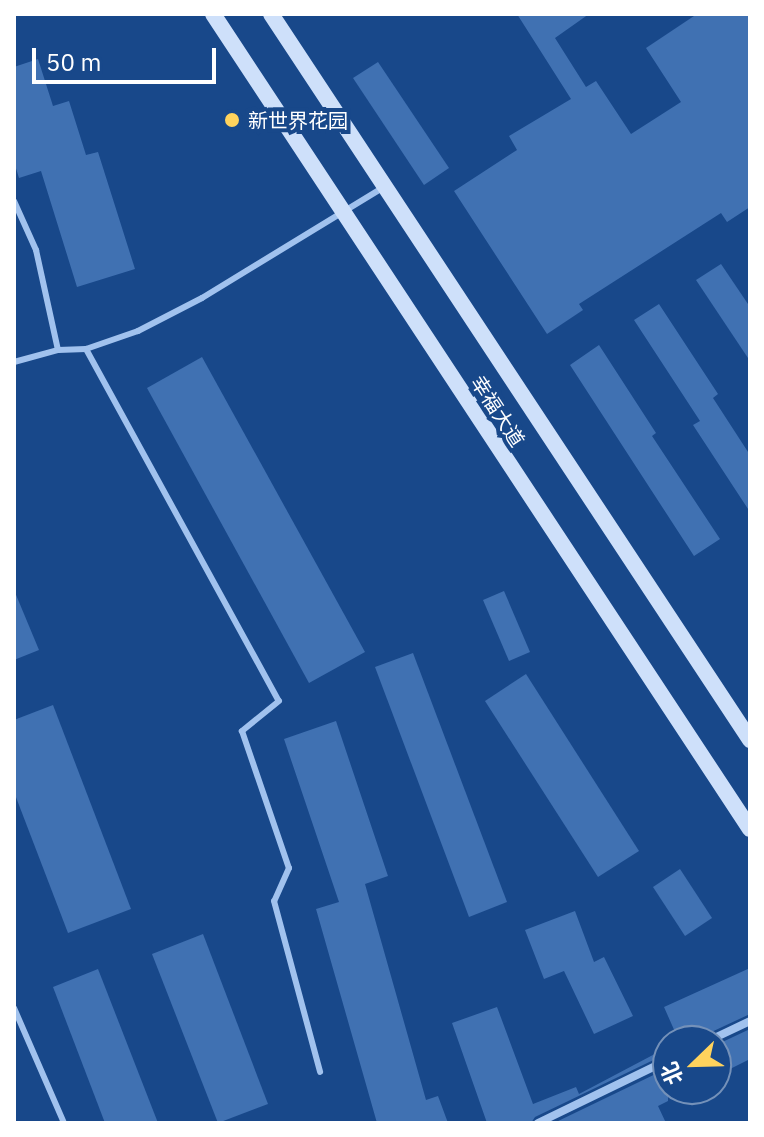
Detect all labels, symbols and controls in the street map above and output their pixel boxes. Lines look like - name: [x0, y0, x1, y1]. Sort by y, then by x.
- scale bar: [36, 32, 220, 82]
- text: 50 m: [46, 46, 101, 78]
- place label: 新世界花园: [248, 108, 348, 132]
- marker: 新世界花园: [223, 111, 241, 129]
- street label: 幸福大道: [466, 371, 530, 451]
- north arrow: [652, 1025, 732, 1105]
- text: 北: [654, 1058, 689, 1090]

